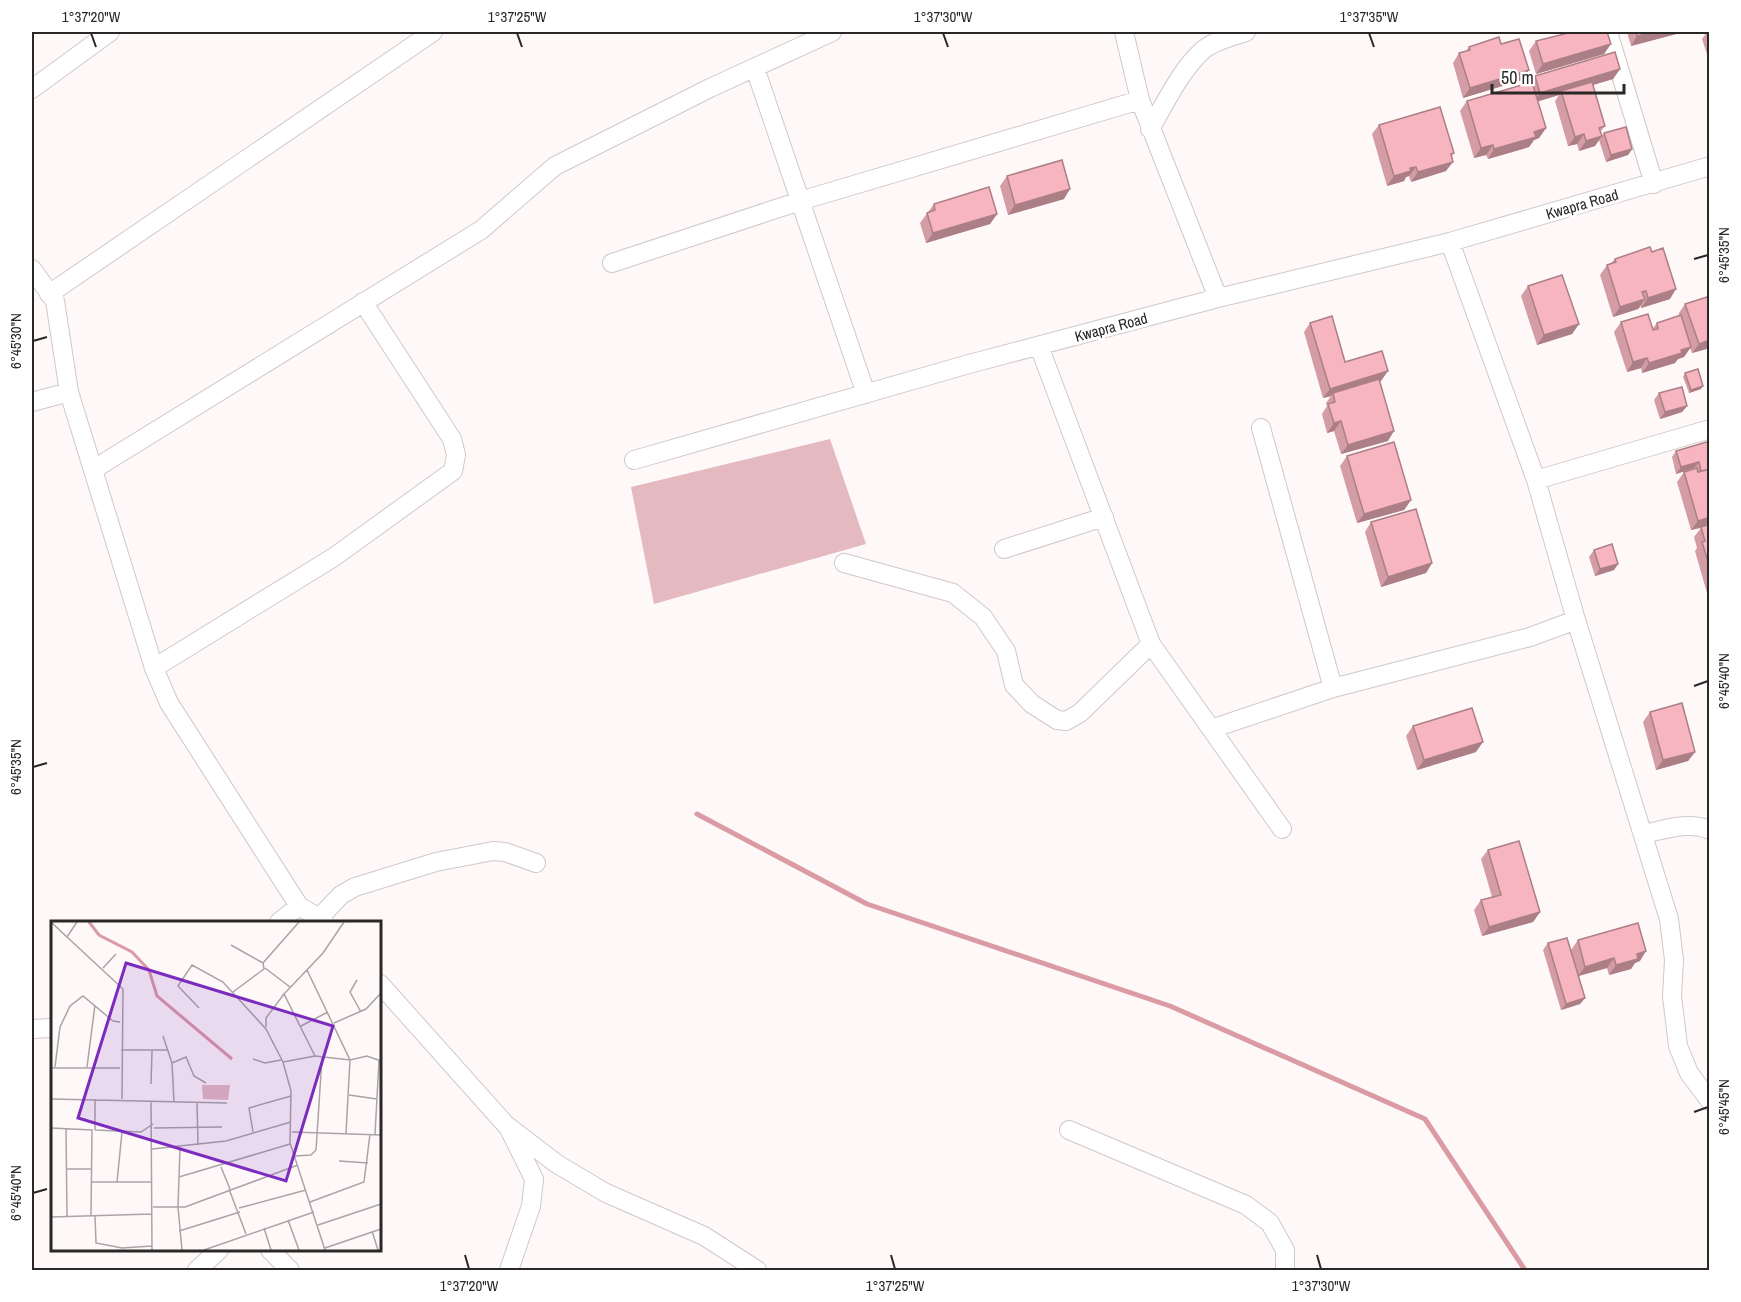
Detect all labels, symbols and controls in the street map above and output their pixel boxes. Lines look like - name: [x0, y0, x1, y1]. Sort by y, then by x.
- text: 1°37'20"W: [62, 6, 121, 27]
- text: 1°37'25"W: [488, 6, 547, 27]
- text: 1°37'30"W: [914, 6, 973, 27]
- text: 1°37'35"W: [1340, 6, 1399, 27]
- scale bar: [1492, 57, 1624, 95]
- text: 50 m: [1501, 65, 1534, 90]
- street label: Kwapra Road: [1543, 184, 1621, 224]
- text: 6°45'35"N: [1713, 227, 1734, 283]
- street label: Kwapra Road: [1072, 307, 1150, 347]
- text: 6°45'30"N: [5, 313, 26, 369]
- text: 6°45'40"N: [1713, 653, 1734, 709]
- text: 6°45'35"N: [5, 739, 26, 795]
- inset map: [51, 921, 381, 1251]
- text: 6°45'45"N: [1713, 1079, 1734, 1135]
- text: 6°45'40"N: [5, 1165, 26, 1221]
- text: 1°37'20"W: [440, 1275, 499, 1296]
- text: 1°37'25"W: [866, 1275, 925, 1296]
- text: 1°37'30"W: [1292, 1275, 1351, 1296]

